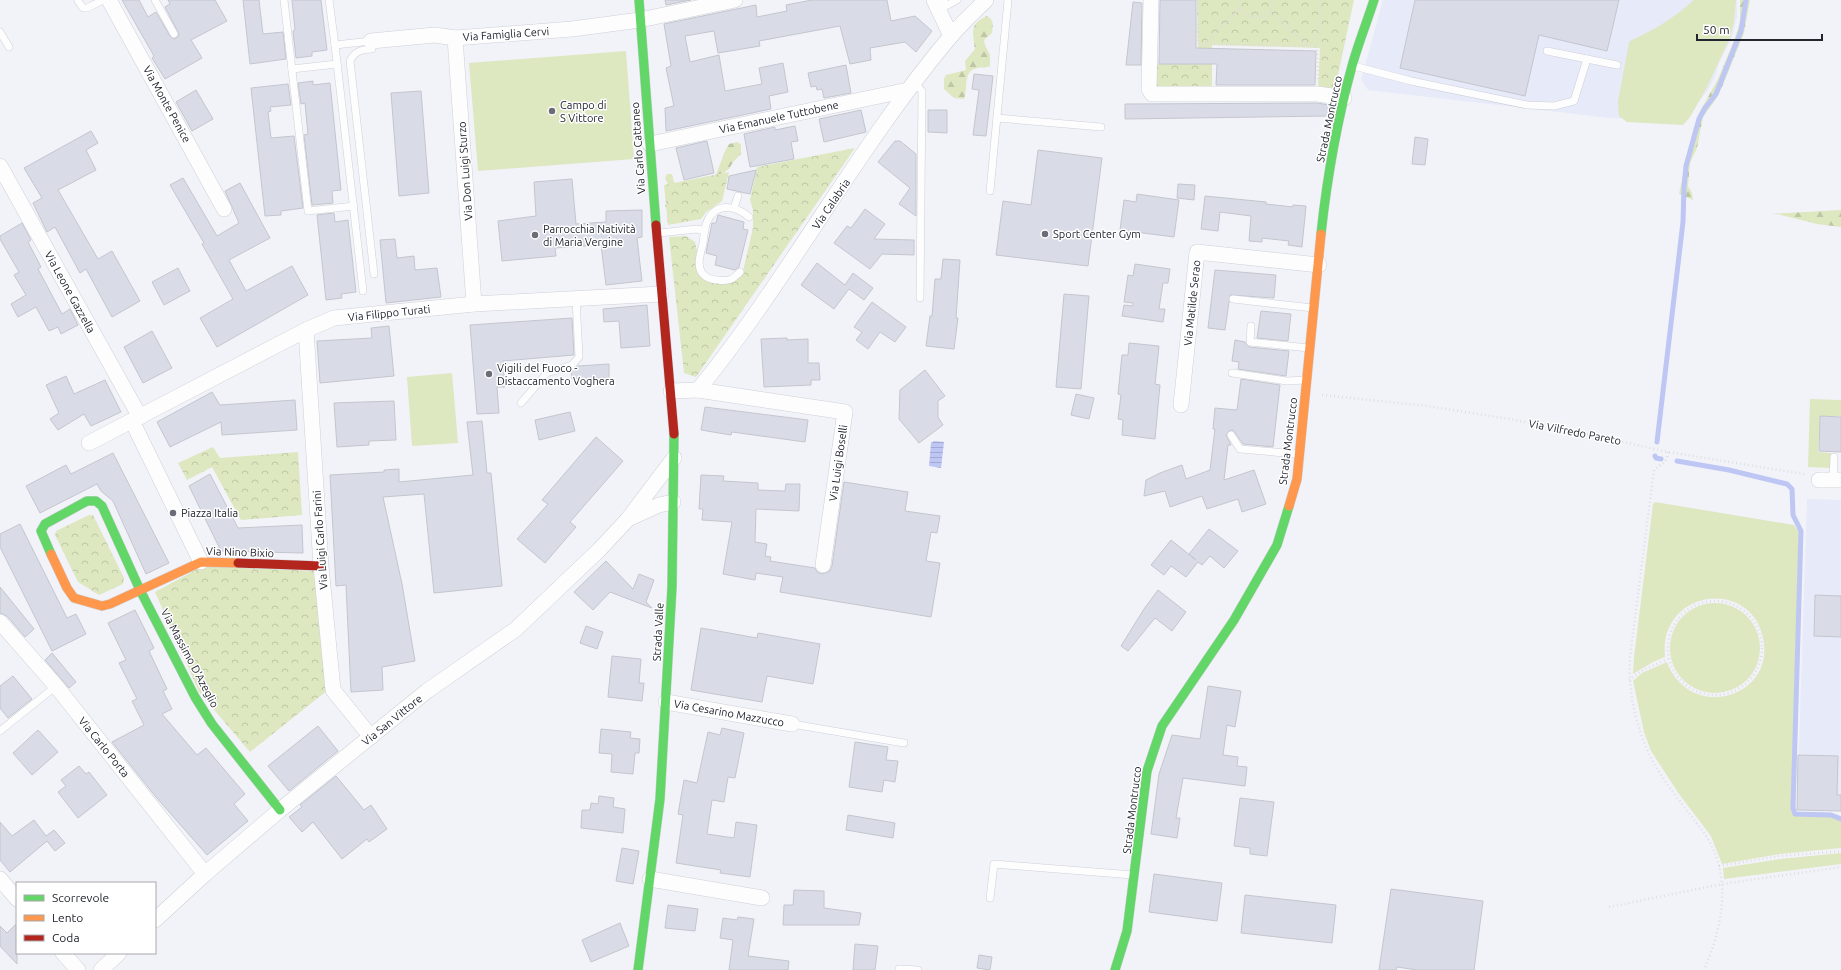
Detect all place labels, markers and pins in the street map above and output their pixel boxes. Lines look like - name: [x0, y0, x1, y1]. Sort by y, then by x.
- place label: Campo di S Vittore: [560, 99, 606, 124]
- marker: Campo di S Vittore: [547, 106, 557, 116]
- place label: Parrocchia Natività di Maria Vergine: [543, 223, 636, 248]
- place label: Sport Center Gym: [1053, 228, 1141, 240]
- marker: Sport Center Gym: [1040, 229, 1050, 239]
- marker: Parrocchia Natività di Maria Vergine: [530, 230, 540, 240]
- place label: Vigili del Fuoco - Distaccamento Voghera: [497, 362, 615, 387]
- marker: Vigili del Fuoco - Distaccamento Voghera: [484, 369, 494, 379]
- place label: Piazza Italia: [181, 507, 238, 519]
- marker: Piazza Italia: [168, 508, 178, 518]

